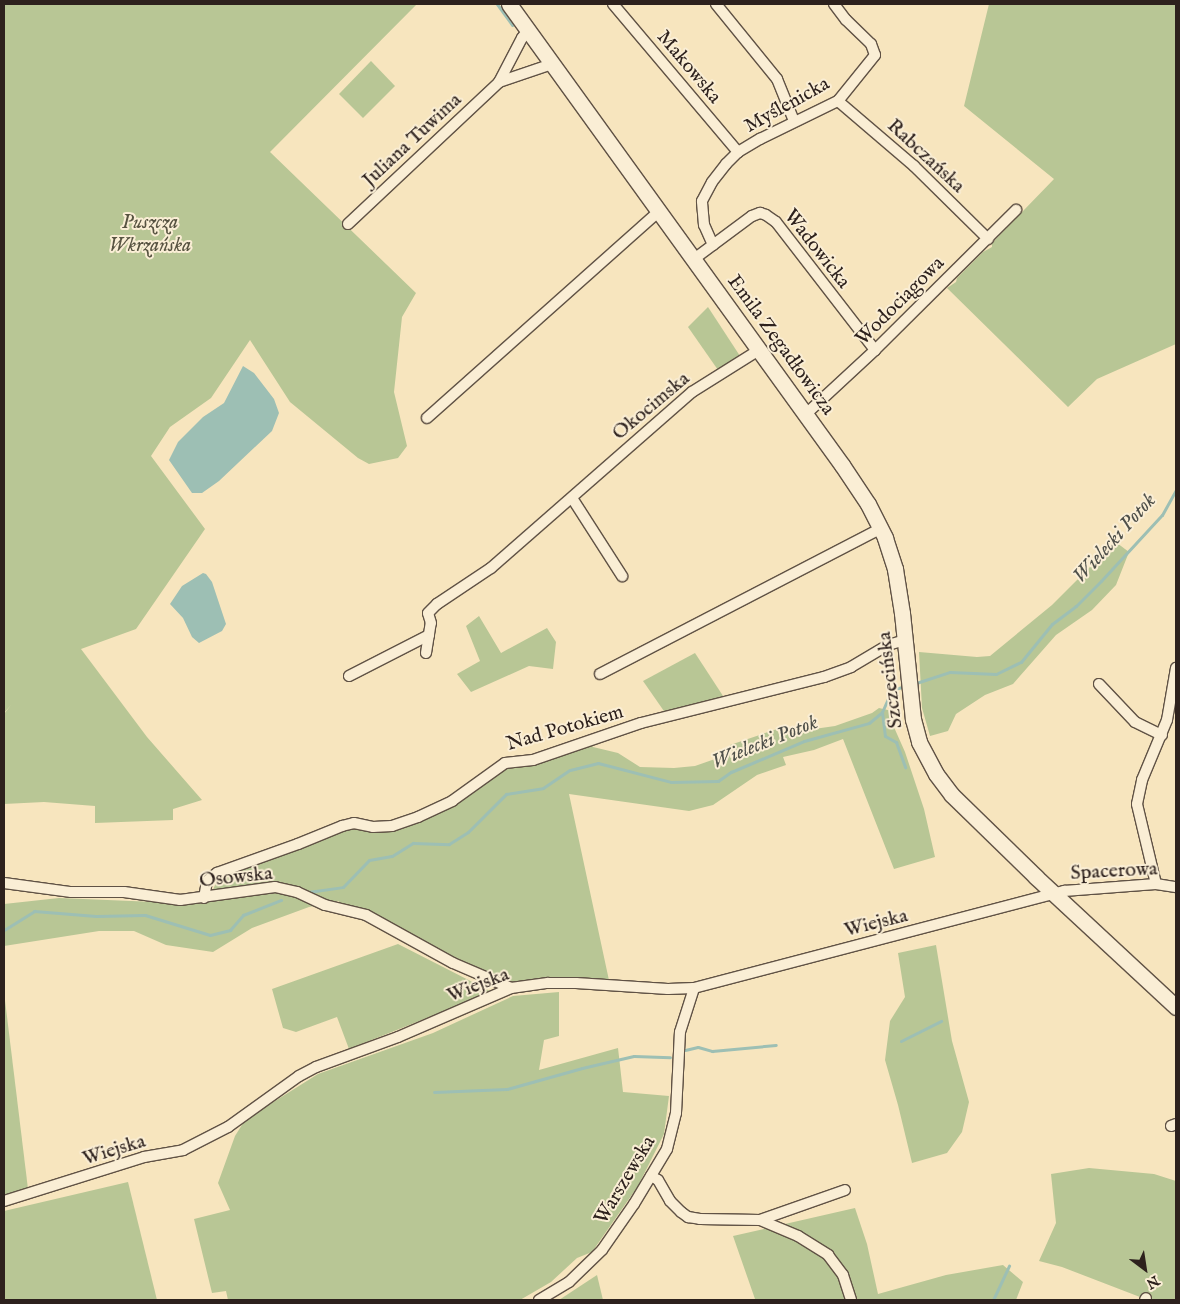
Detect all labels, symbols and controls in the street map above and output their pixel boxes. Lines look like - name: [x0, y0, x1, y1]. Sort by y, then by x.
- street label: Makowska: [652, 26, 726, 108]
- street label: Myślenicka: [740, 72, 834, 138]
- street label: Juliana Tuwima: [357, 88, 467, 192]
- street label: Rabczańska: [882, 114, 970, 198]
- street label: Wadowicka: [779, 205, 855, 293]
- park label: Puszcza Wkrzańska: [109, 211, 191, 258]
- street label: Wodociągowa: [851, 252, 949, 350]
- street label: Emila Zegadłowicza: [722, 270, 840, 420]
- street label: Okocimska: [607, 367, 695, 445]
- water label: Wielecki Potok: [1068, 489, 1162, 589]
- street label: Szczecińska: [872, 630, 908, 730]
- street label: Nad Potokiem: [504, 700, 626, 756]
- water label: Wielecki Potok: [708, 710, 822, 776]
- street label: Spacerowa: [1070, 857, 1158, 885]
- street label: Osowska: [198, 861, 274, 893]
- street label: Wiejska: [842, 904, 910, 942]
- street label: Wiejska: [444, 962, 512, 1008]
- street label: Wiejska: [80, 1129, 148, 1171]
- street label: Warszewska: [589, 1131, 661, 1229]
- north arrow: [1120, 1244, 1170, 1294]
- text: N: [1143, 1271, 1163, 1293]

